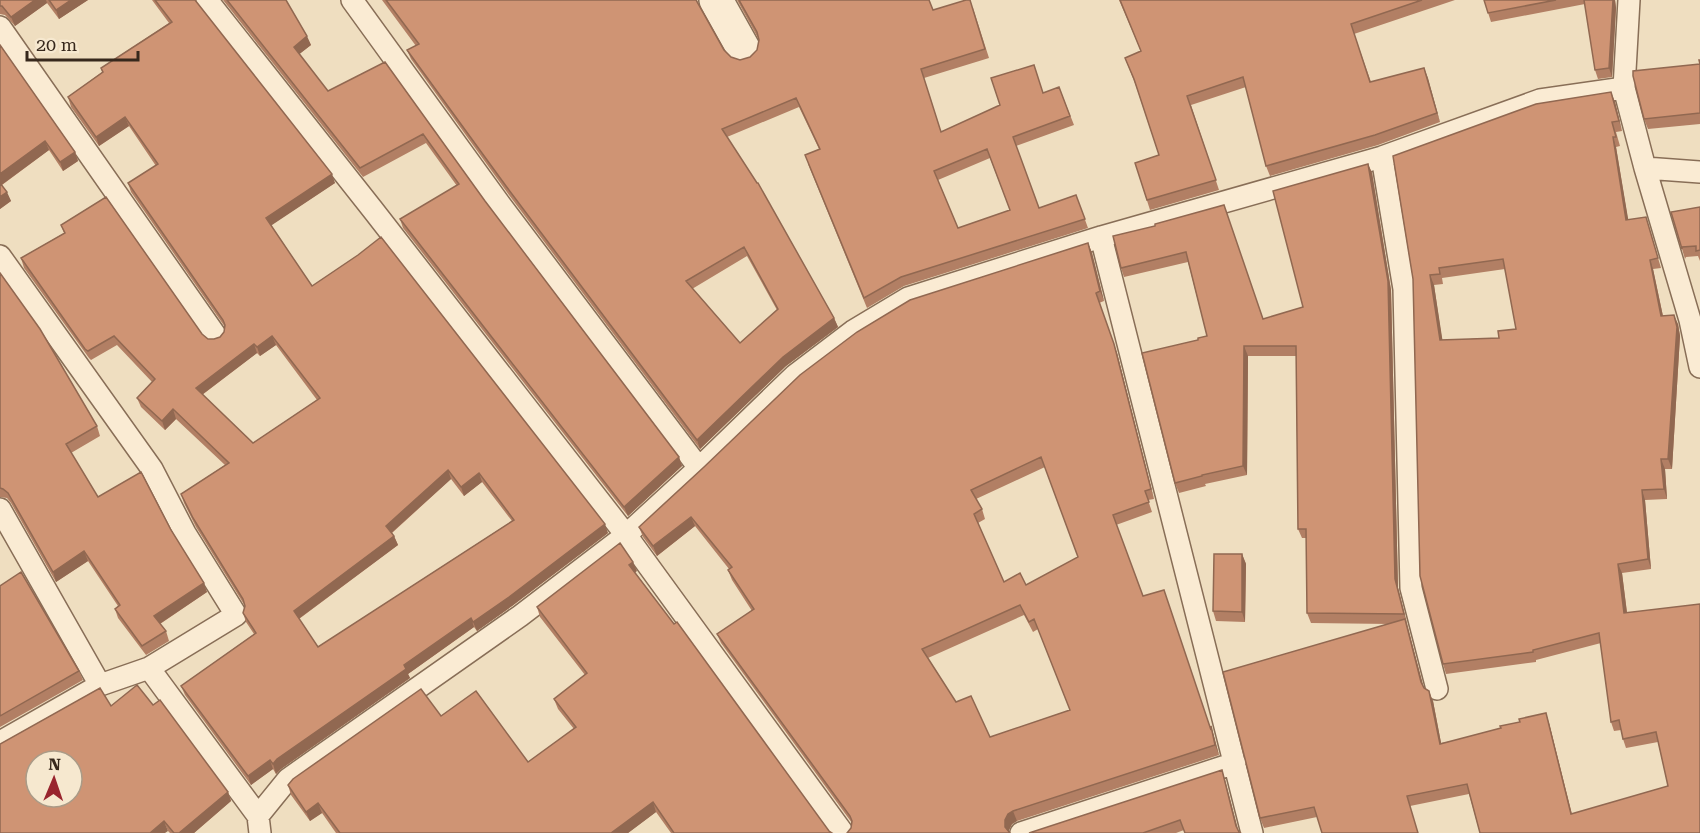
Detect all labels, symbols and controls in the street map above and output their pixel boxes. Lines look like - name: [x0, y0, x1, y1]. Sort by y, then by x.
- scale bar: [27, 24, 138, 62]
- text: 20 m: [36, 34, 77, 55]
- north arrow: [24, 749, 84, 809]
- text: N: [48, 755, 61, 774]

